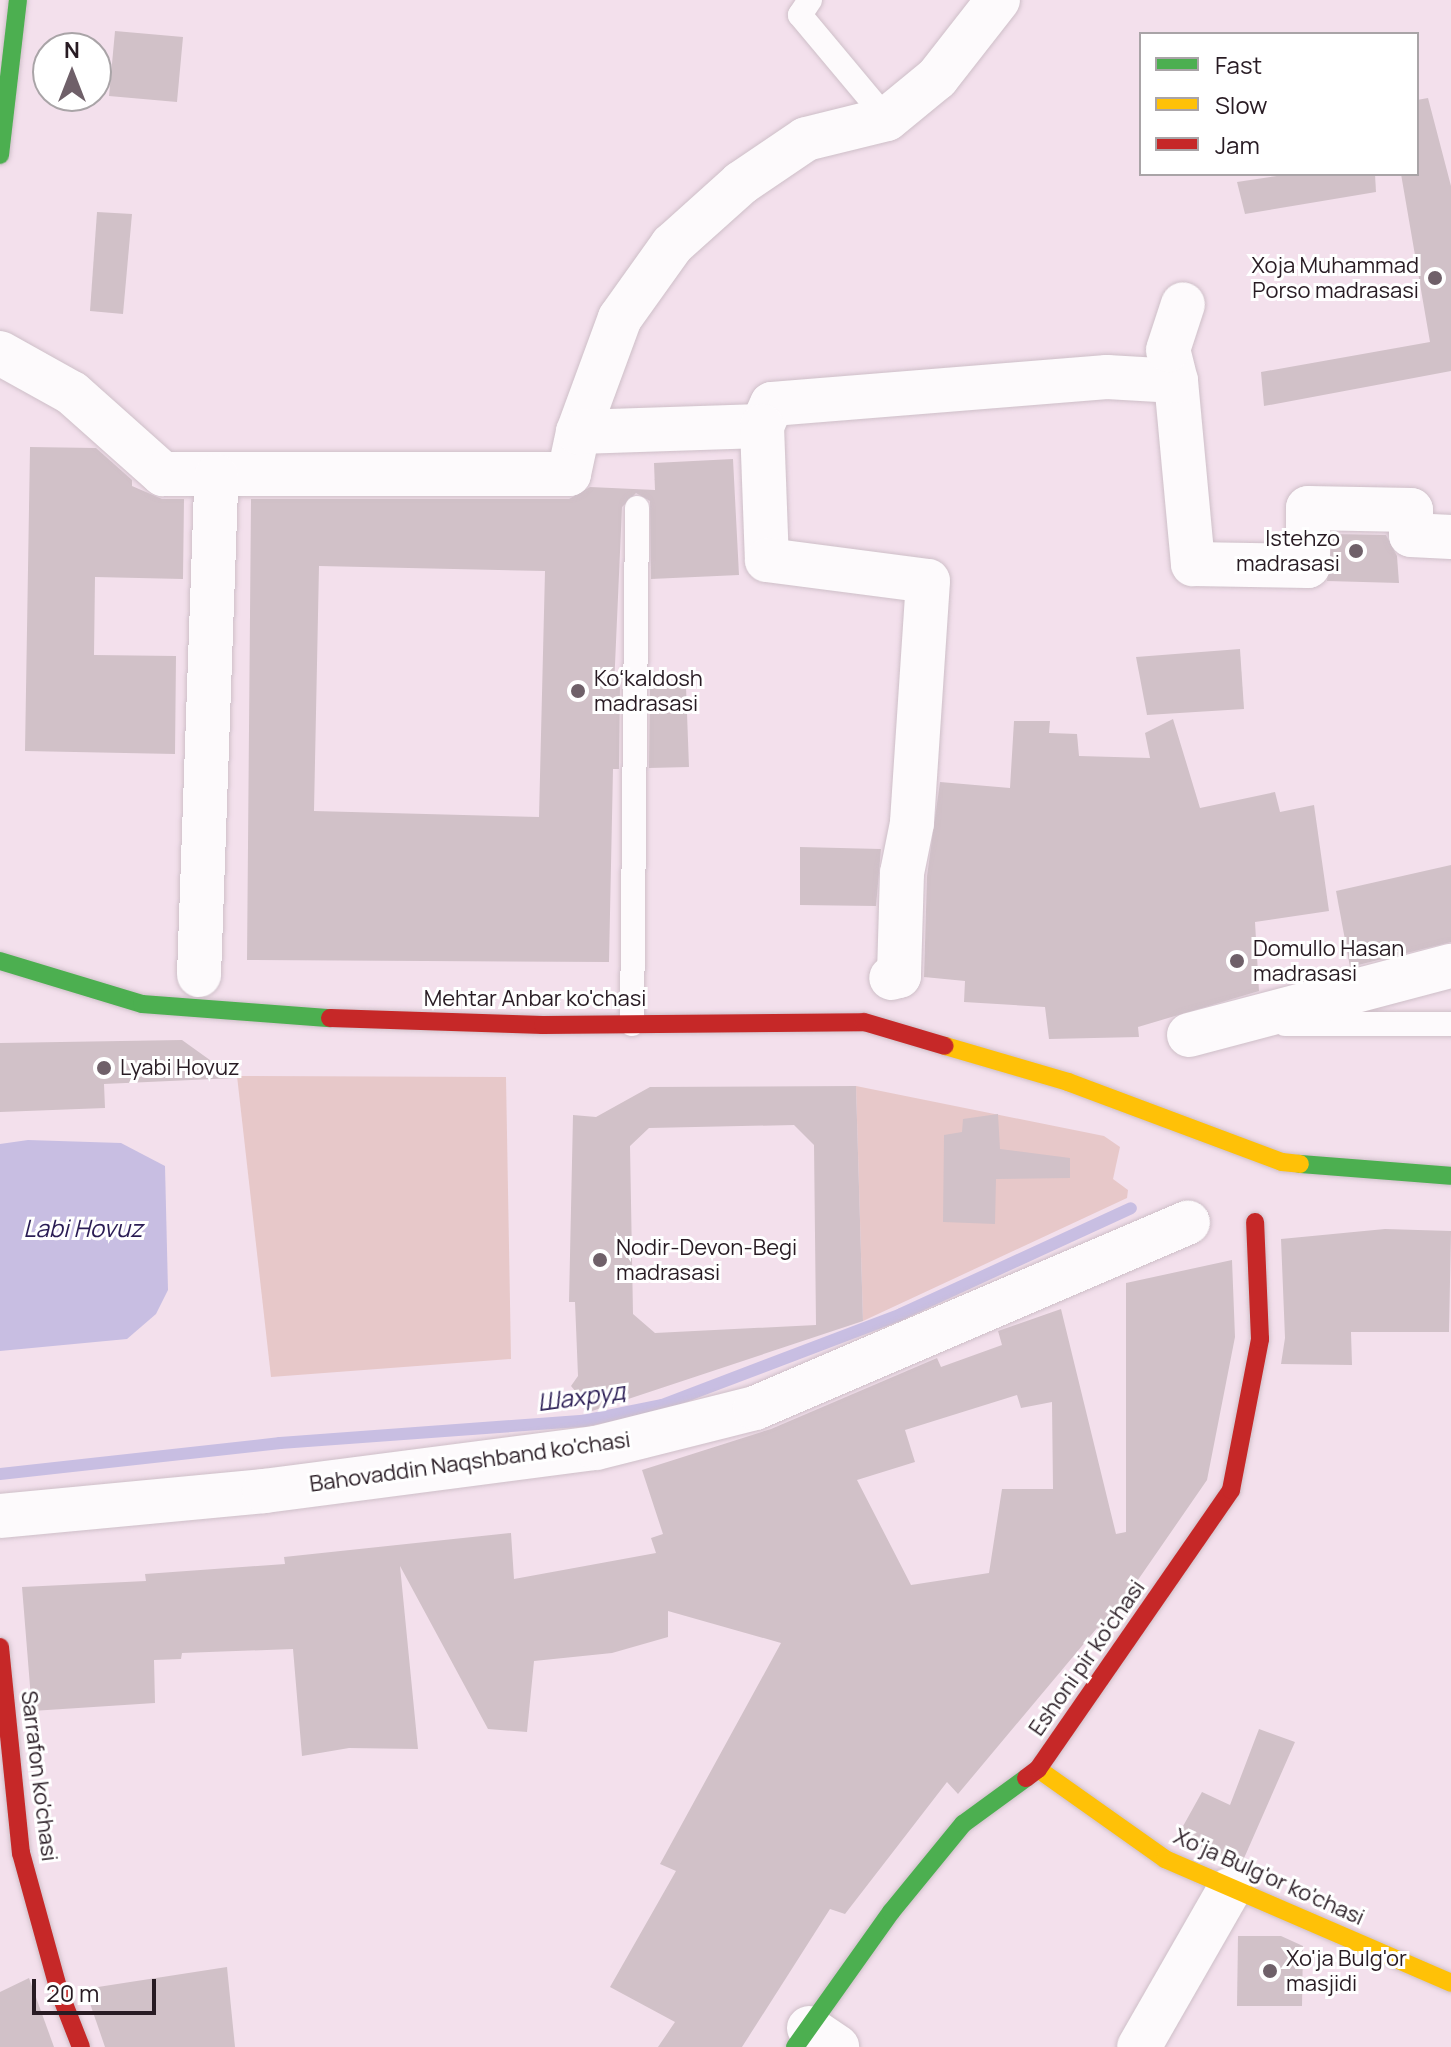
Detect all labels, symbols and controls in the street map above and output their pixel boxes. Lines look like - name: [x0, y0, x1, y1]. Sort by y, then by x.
- north arrow: [32, 32, 112, 112]
- legend: [1139, 32, 1419, 176]
- text: N: [64, 35, 80, 65]
- text: Fast: [1215, 48, 1262, 81]
- text: Slow: [1215, 88, 1268, 121]
- text: Jam: [1215, 128, 1260, 161]
- place label: Xoja Muhammad Porso madrasasi: [1252, 252, 1419, 304]
- marker: Xoja Muhammad Porso madrasasi: [1426, 269, 1444, 287]
- place label: Istehzo madrasasi: [1236, 525, 1340, 576]
- marker: Istehzo madrasasi: [1347, 542, 1365, 560]
- place label: Koʻkaldosh madrasasi: [594, 665, 703, 716]
- marker: Koʻkaldosh madrasasi: [569, 682, 587, 700]
- place label: Domullo Hasan madrasasi: [1253, 935, 1404, 986]
- marker: Domullo Hasan madrasasi: [1228, 952, 1246, 970]
- street label: Mehtar Anbar ko'chasi: [424, 986, 646, 1012]
- place label: Lyabi Hovuz: [120, 1055, 240, 1081]
- marker: Lyabi Hovuz: [95, 1059, 113, 1077]
- water label: Labi Hovuz: [23, 1214, 143, 1242]
- place label: Nodir-Devon-Begi madrasasi: [616, 1234, 797, 1286]
- marker: Nodir-Devon-Begi madrasasi: [591, 1251, 609, 1269]
- water label: Шахруд: [535, 1376, 627, 1416]
- street label: Bahovaddin Naqshband ko'chasi: [308, 1426, 632, 1498]
- street label: Eshoni pir ko'chasi: [1024, 1575, 1150, 1741]
- street label: Sarrafon ko'chasi: [15, 1689, 63, 1863]
- street label: Xo'ja Bulg'or ko'chasi: [1170, 1823, 1368, 1931]
- place label: Xo'ja Bulg'or masjidi: [1286, 1945, 1407, 1996]
- marker: Xo'ja Bulg'or masjidi: [1261, 1962, 1279, 1980]
- scale bar: [36, 1963, 160, 2013]
- text: 20 m: [46, 1976, 99, 2009]

